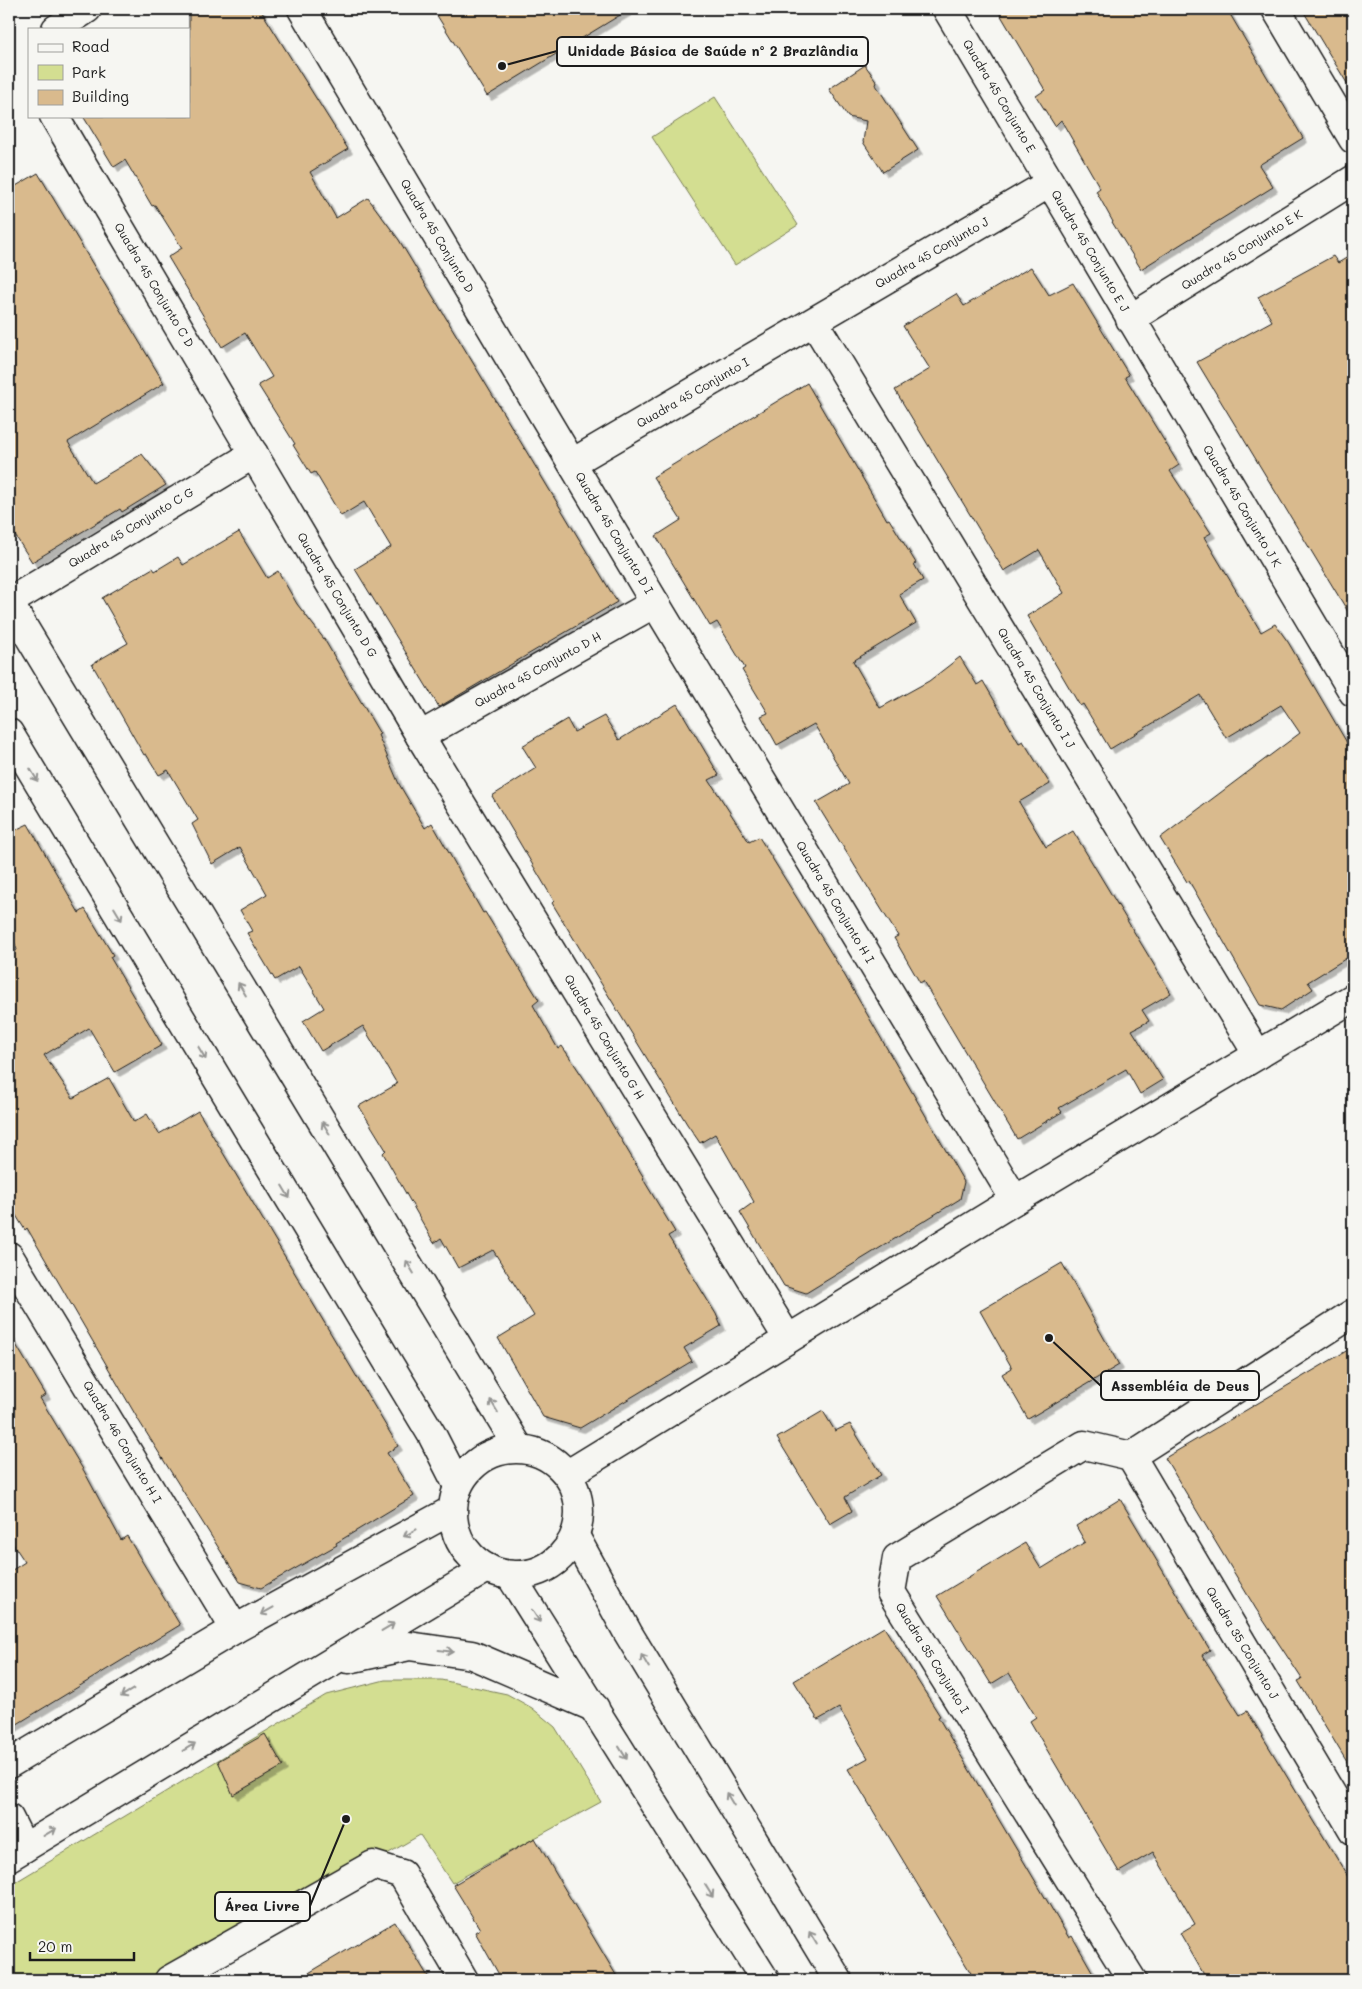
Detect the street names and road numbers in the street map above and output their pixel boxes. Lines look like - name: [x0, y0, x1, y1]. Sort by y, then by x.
- street label: Quadra 45 Conjunto E: [960, 36, 1040, 155]
- street label: Quadra 45 Conjunto D: [397, 176, 478, 295]
- street label: Quadra 45 Conjunto E J: [1048, 187, 1134, 315]
- street label: Quadra 45 Conjunto E K: [1178, 205, 1306, 293]
- street label: Quadra 45 Conjunto J: [872, 213, 992, 291]
- street label: Quadra 45 Conjunto C D: [111, 219, 198, 350]
- street label: Quadra 45 Conjunto I: [633, 353, 752, 431]
- street label: Quadra 45 Conjunto J K: [1200, 441, 1286, 570]
- street label: Quadra 45 Conjunto D I: [572, 469, 658, 596]
- street label: Quadra 45 Conjunto C G: [65, 483, 196, 571]
- street label: Quadra 45 Conjunto D G: [294, 529, 382, 660]
- street label: Quadra 45 Conjunto I J: [995, 624, 1079, 751]
- street label: Quadra 45 Conjunto D H: [471, 628, 604, 711]
- street label: Quadra 45 Conjunto H I: [793, 837, 879, 965]
- street label: Quadra 45 Conjunto G H: [561, 971, 649, 1102]
- street label: Quadra 46 Conjunto H I: [80, 1377, 166, 1506]
- street label: Quadra 35 Conjunto J: [1203, 1583, 1283, 1702]
- street label: Quadra 35 Conjunto I: [892, 1599, 973, 1716]

